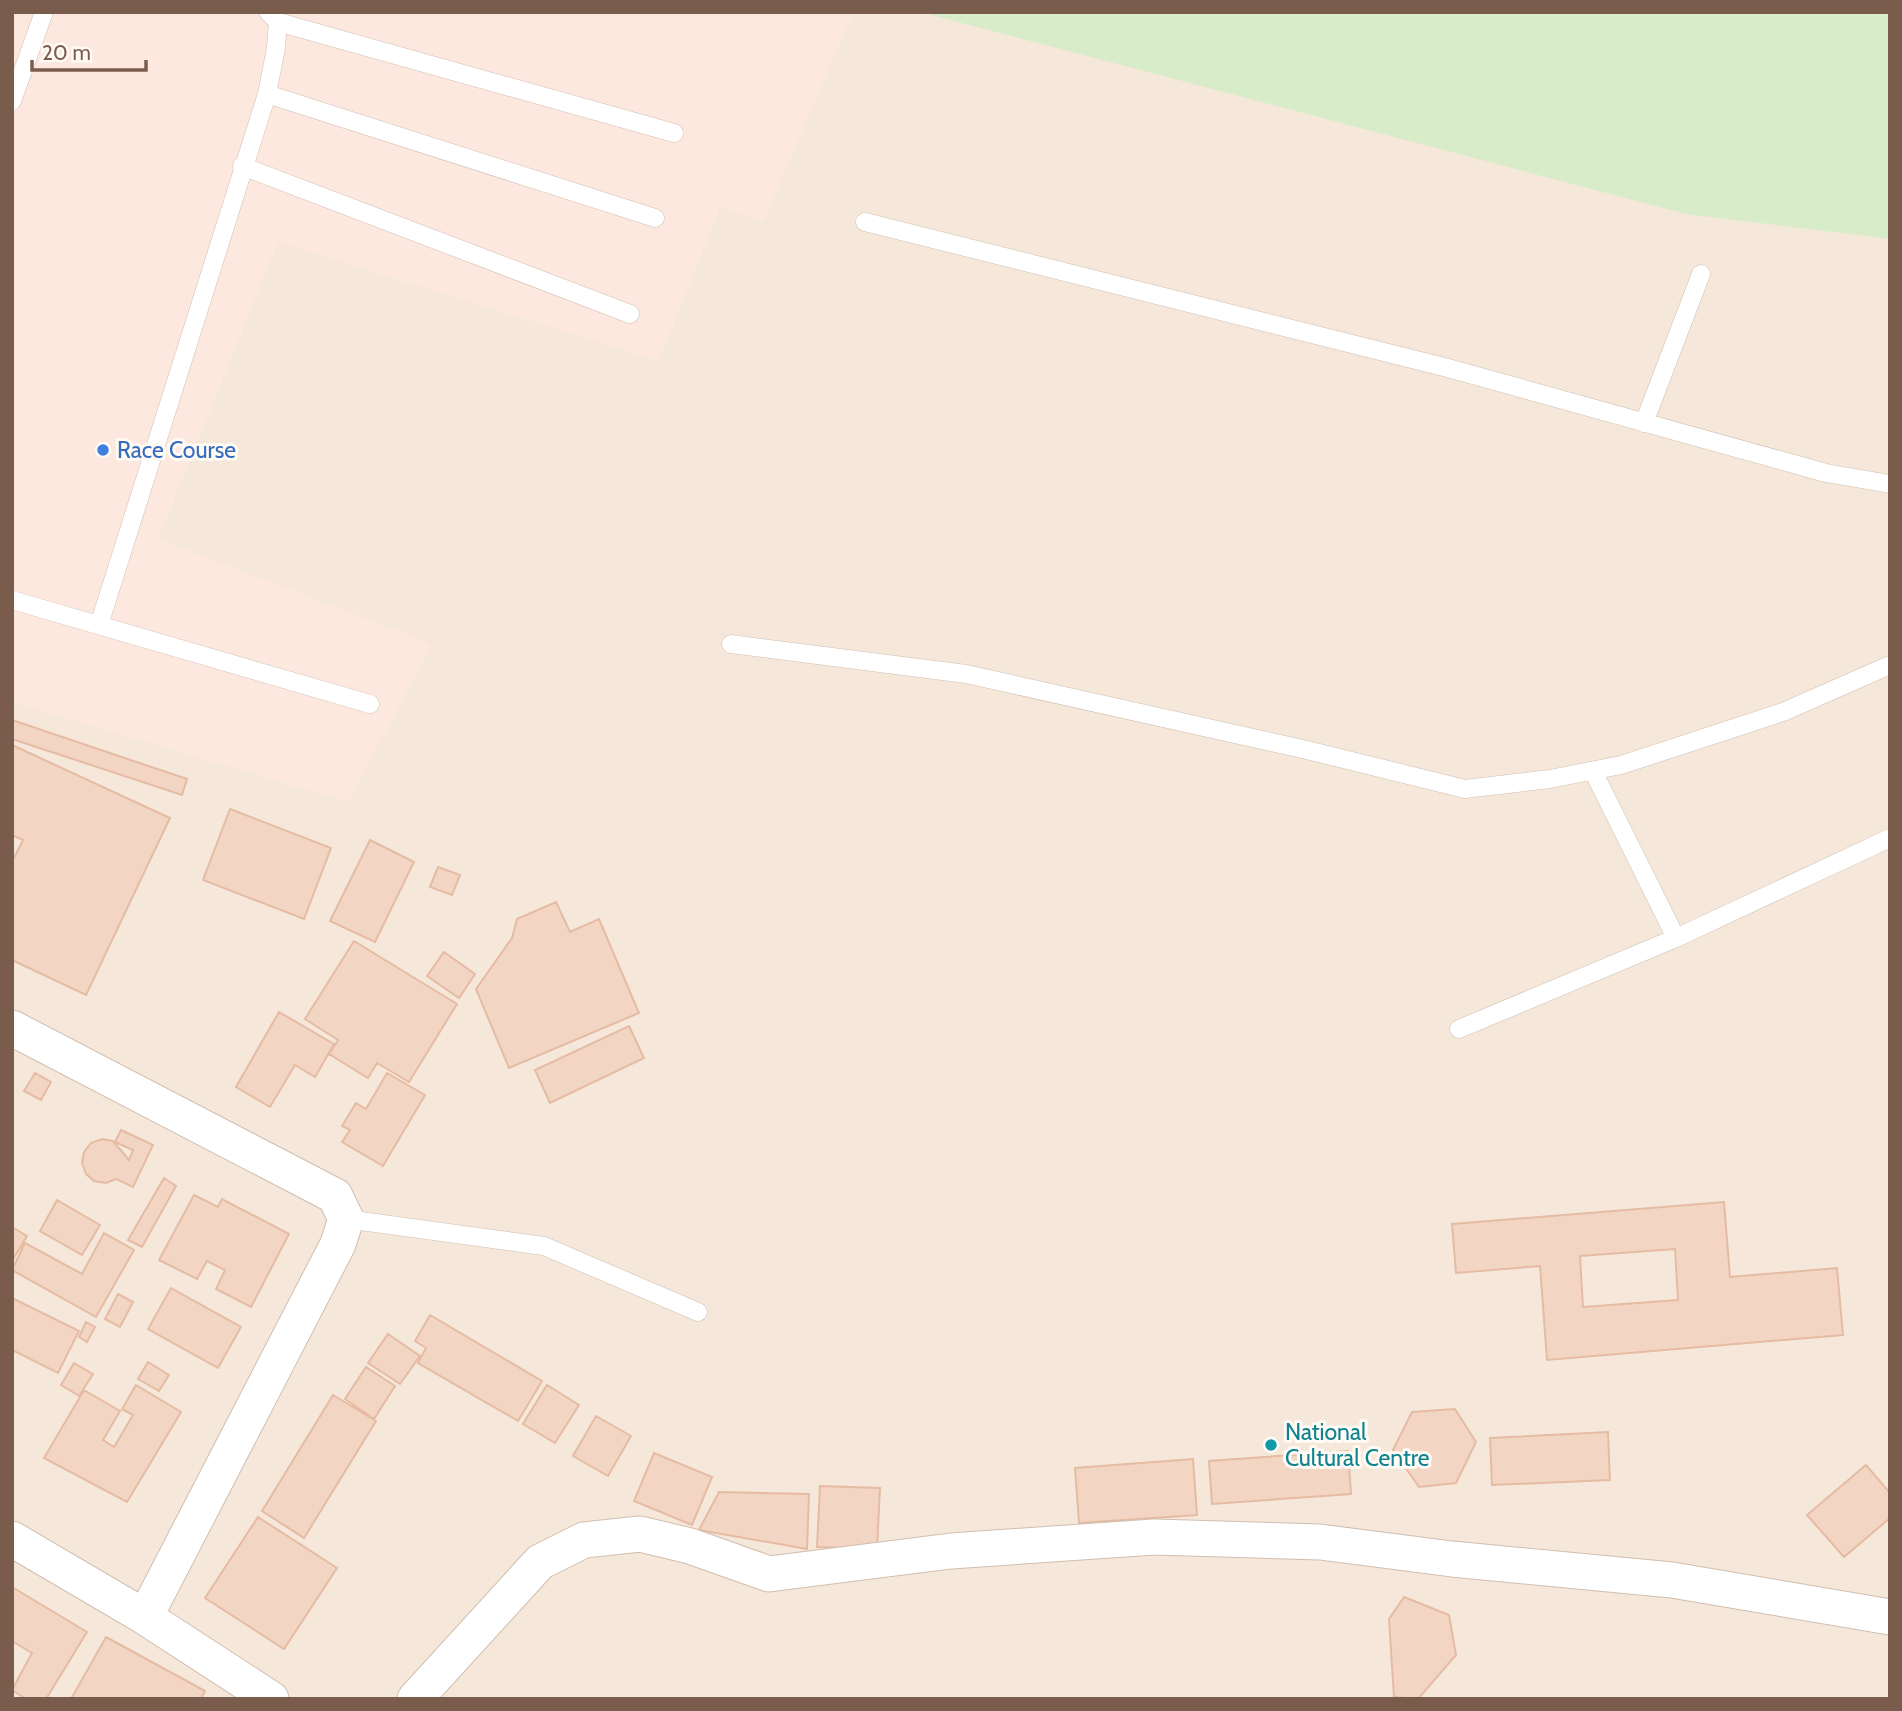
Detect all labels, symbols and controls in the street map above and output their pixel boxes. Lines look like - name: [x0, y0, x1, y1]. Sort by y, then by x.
- scale bar: [32, 28, 145, 72]
- text: 20 m: [42, 40, 91, 65]
- place label: Race Course: [117, 436, 236, 464]
- marker: Race Course: [95, 442, 111, 458]
- place label: National Cultural Centre: [1285, 1418, 1430, 1472]
- marker: National Cultural Centre: [1263, 1437, 1279, 1453]

